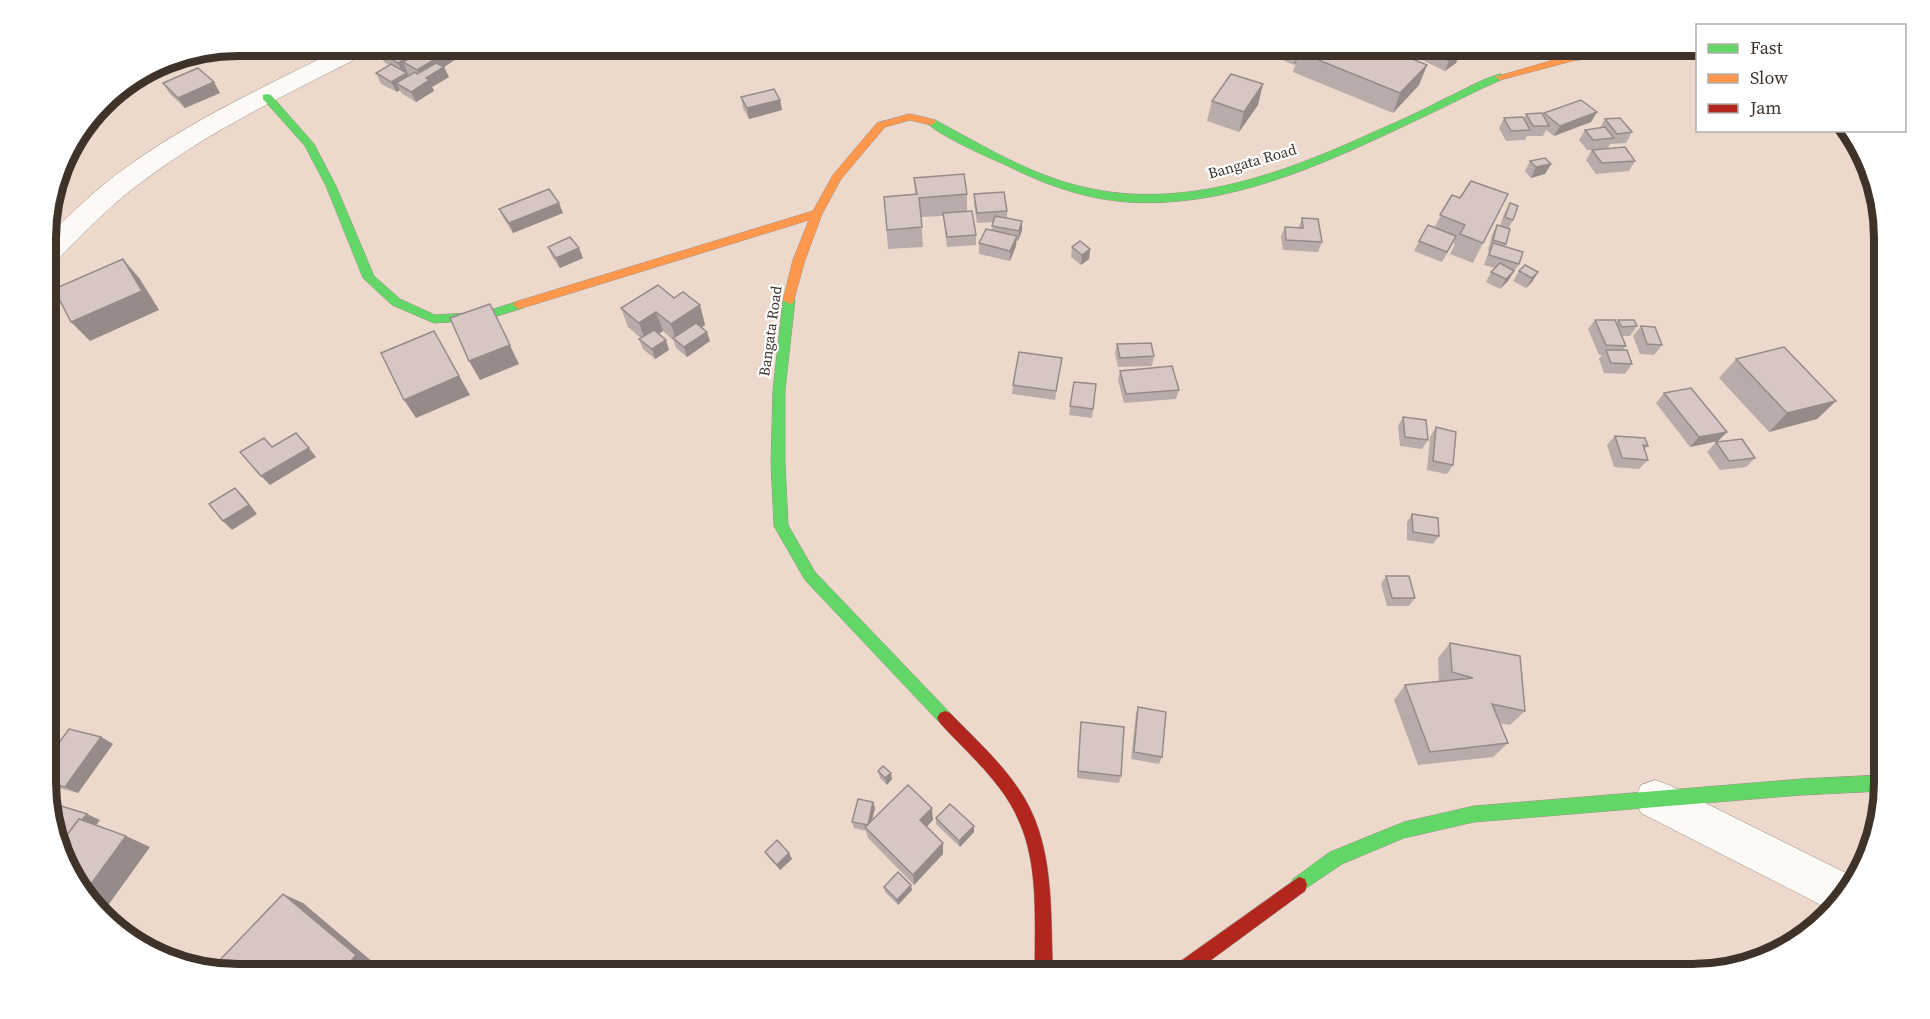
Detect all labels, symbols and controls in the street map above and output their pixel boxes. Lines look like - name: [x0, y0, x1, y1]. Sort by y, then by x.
- legend: [1696, 24, 1906, 132]
- text: Fast: [1750, 35, 1783, 60]
- text: Slow: [1750, 65, 1788, 90]
- text: Jam: [1749, 95, 1782, 120]
- street label: Bangata Road: [1205, 138, 1299, 184]
- street label: Bangata Road: [753, 284, 787, 378]

